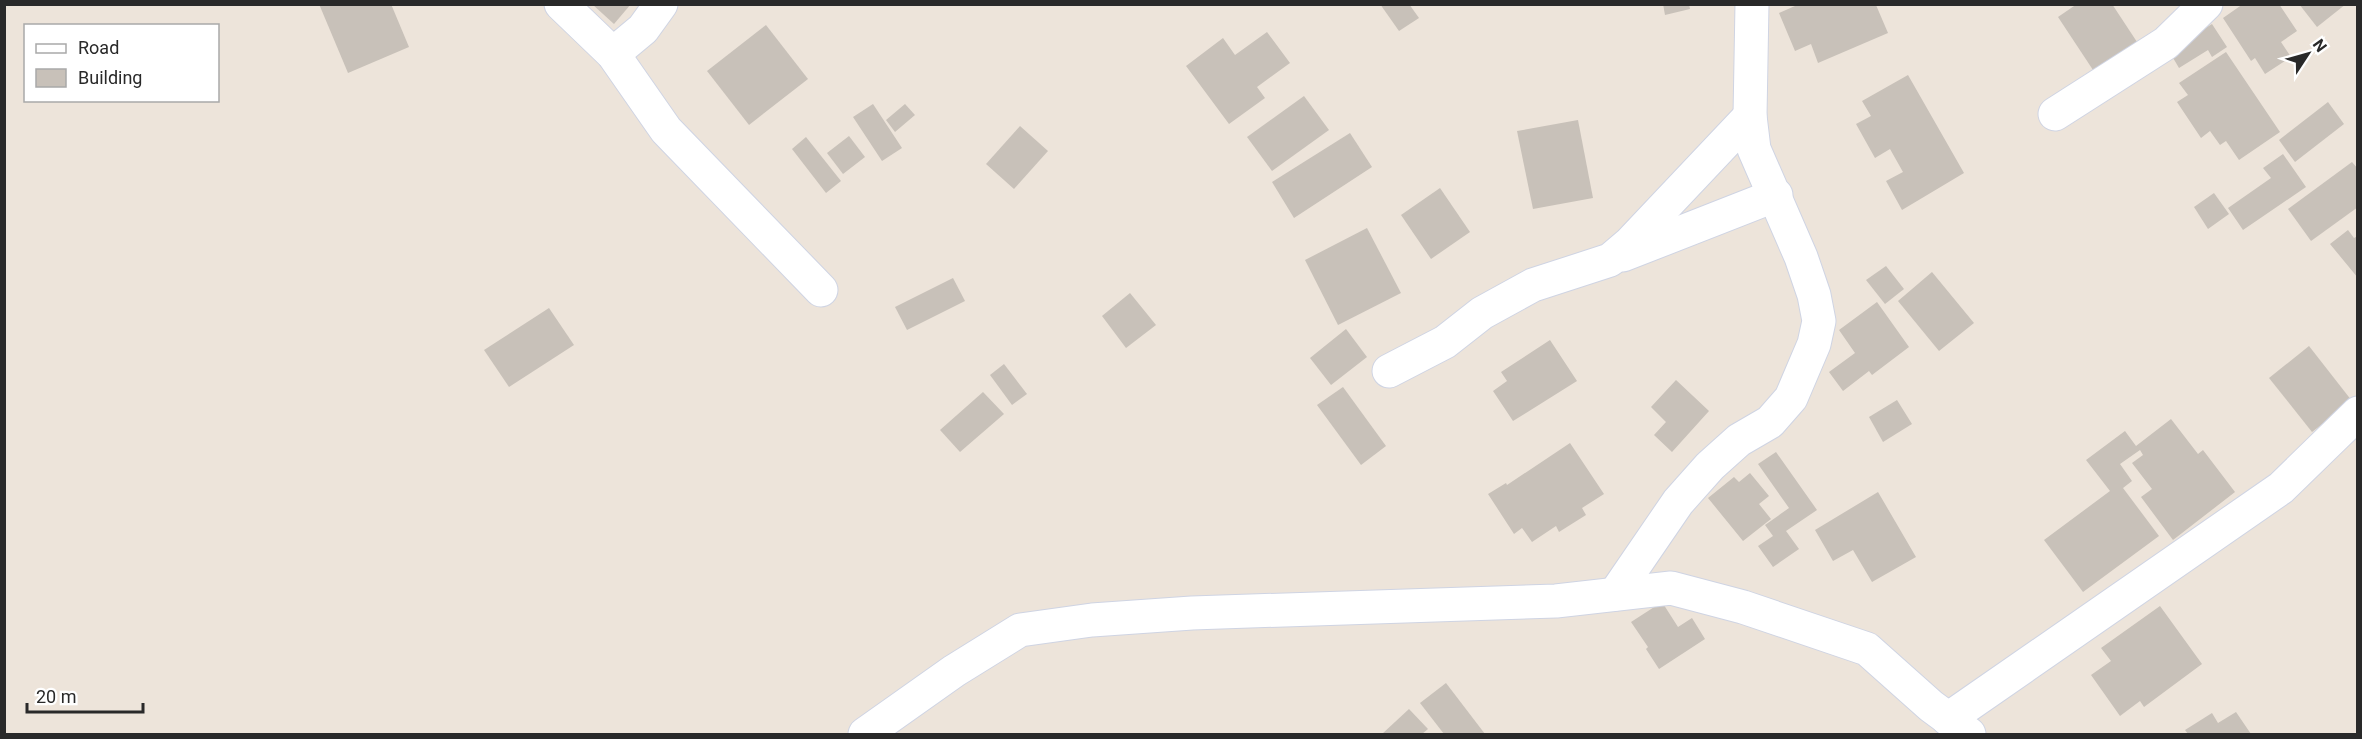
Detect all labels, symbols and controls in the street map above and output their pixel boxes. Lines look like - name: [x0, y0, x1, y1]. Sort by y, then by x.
- legend: [24, 24, 219, 102]
- north arrow: [2278, 24, 2338, 84]
- text: N: [2309, 35, 2331, 56]
- text: Road: [78, 37, 119, 58]
- text: Building: [78, 67, 142, 88]
- scale bar: [27, 676, 142, 714]
- text: 20 m: [36, 686, 76, 707]

